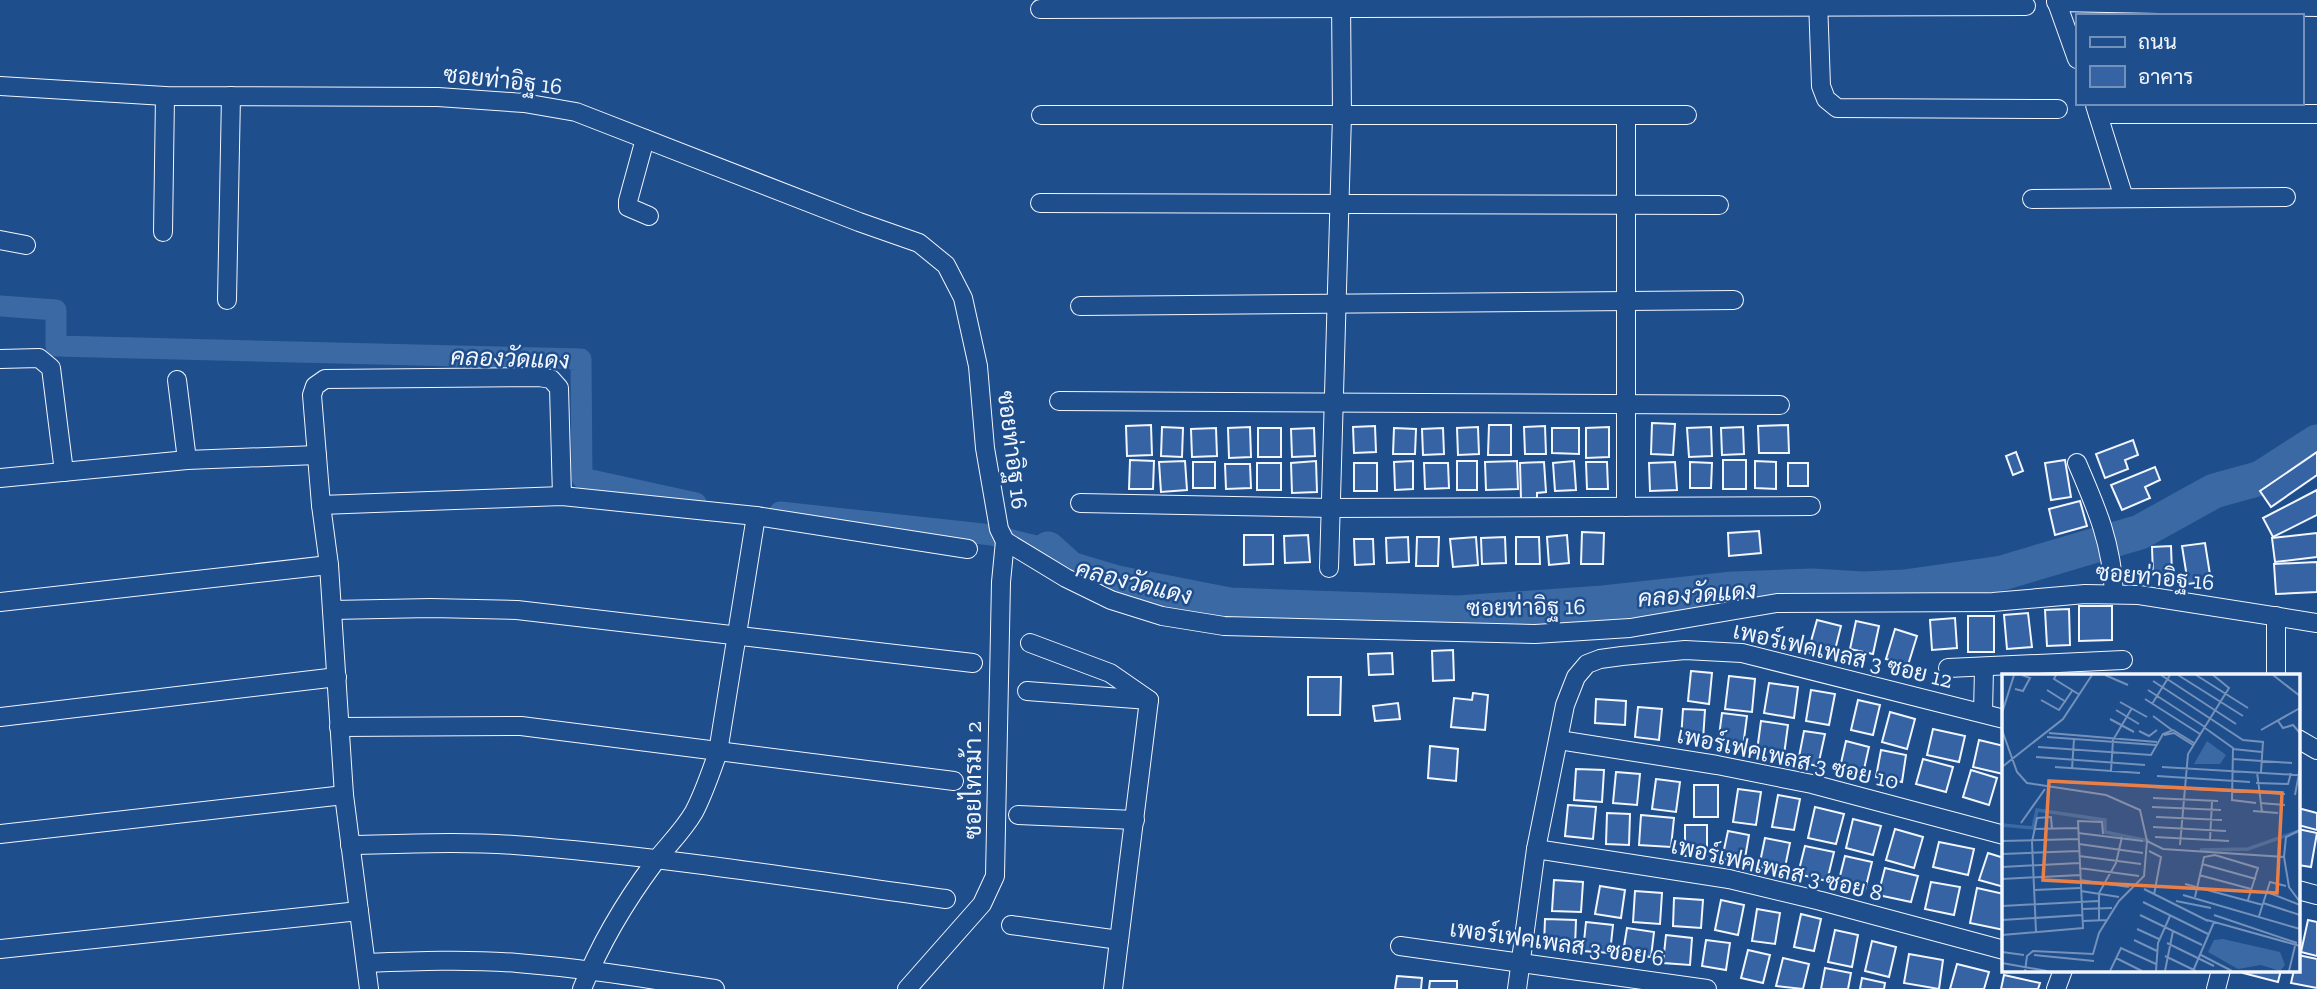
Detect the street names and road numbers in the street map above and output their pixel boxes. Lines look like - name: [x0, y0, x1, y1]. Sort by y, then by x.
- street label: ซอยท่าอิฐ 16: [442, 60, 564, 102]
- street label: ซอยท่าอิฐ 16: [990, 389, 1034, 511]
- street label: ซอยท่าอิฐ 16: [2094, 558, 2216, 598]
- street label: ซอยท่าอิฐ 16: [1466, 592, 1586, 624]
- street label: เพอร์เฟคเพลส 3 ซอย 12: [1730, 614, 1956, 694]
- street label: เพอร์เฟคเพลส 3 ซอย 10: [1675, 719, 1902, 795]
- street label: ซอยไทรม้า 2: [957, 721, 987, 839]
- street label: เพอร์เฟคเพลส 3 ซอย 8: [1668, 829, 1886, 907]
- street label: เพอร์เฟคเพลส 3 ซอย 6: [1448, 912, 1666, 972]

